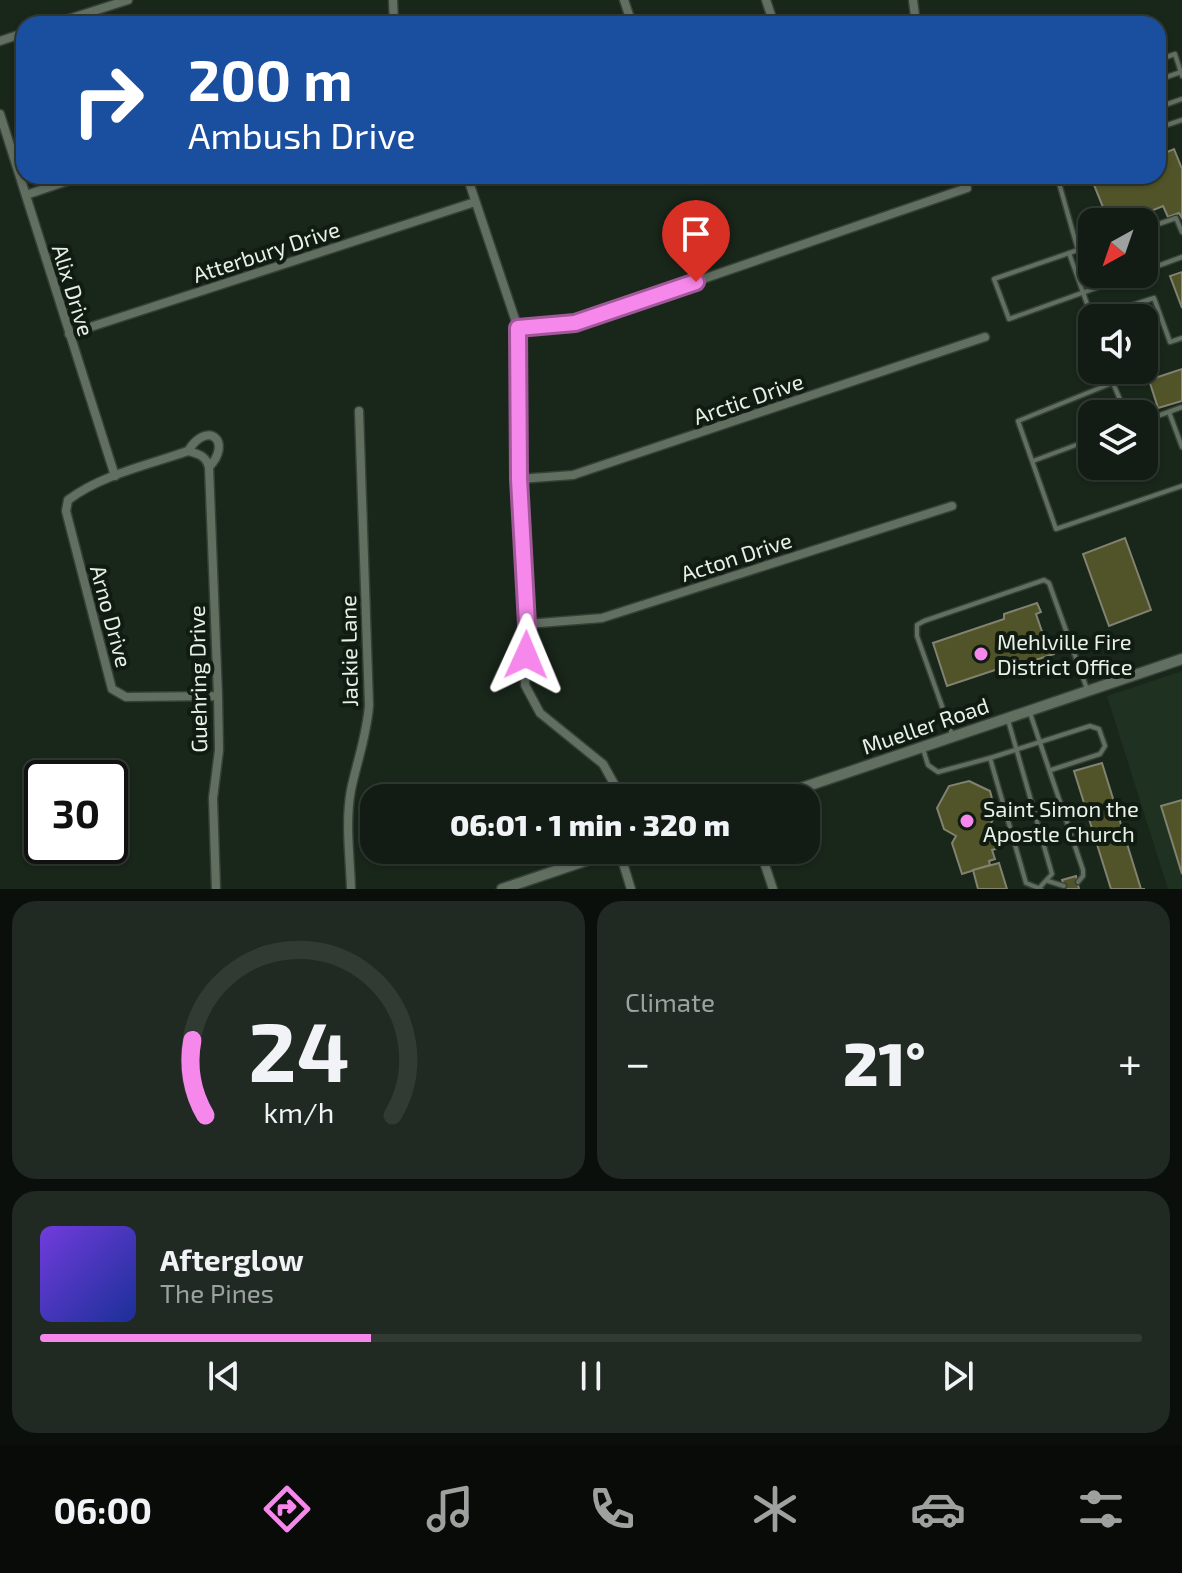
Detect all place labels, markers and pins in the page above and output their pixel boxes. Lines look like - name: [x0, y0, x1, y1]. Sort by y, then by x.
- pin: [662, 200, 730, 282]
- place label: Mehlville Fire District Office: [997, 628, 1132, 679]
- marker: Mehlville Fire District Office: [972, 645, 990, 663]
- place label: Saint Simon the Apostle Church: [983, 795, 1139, 846]
- marker: Saint Simon the Apostle Church: [958, 812, 976, 830]

